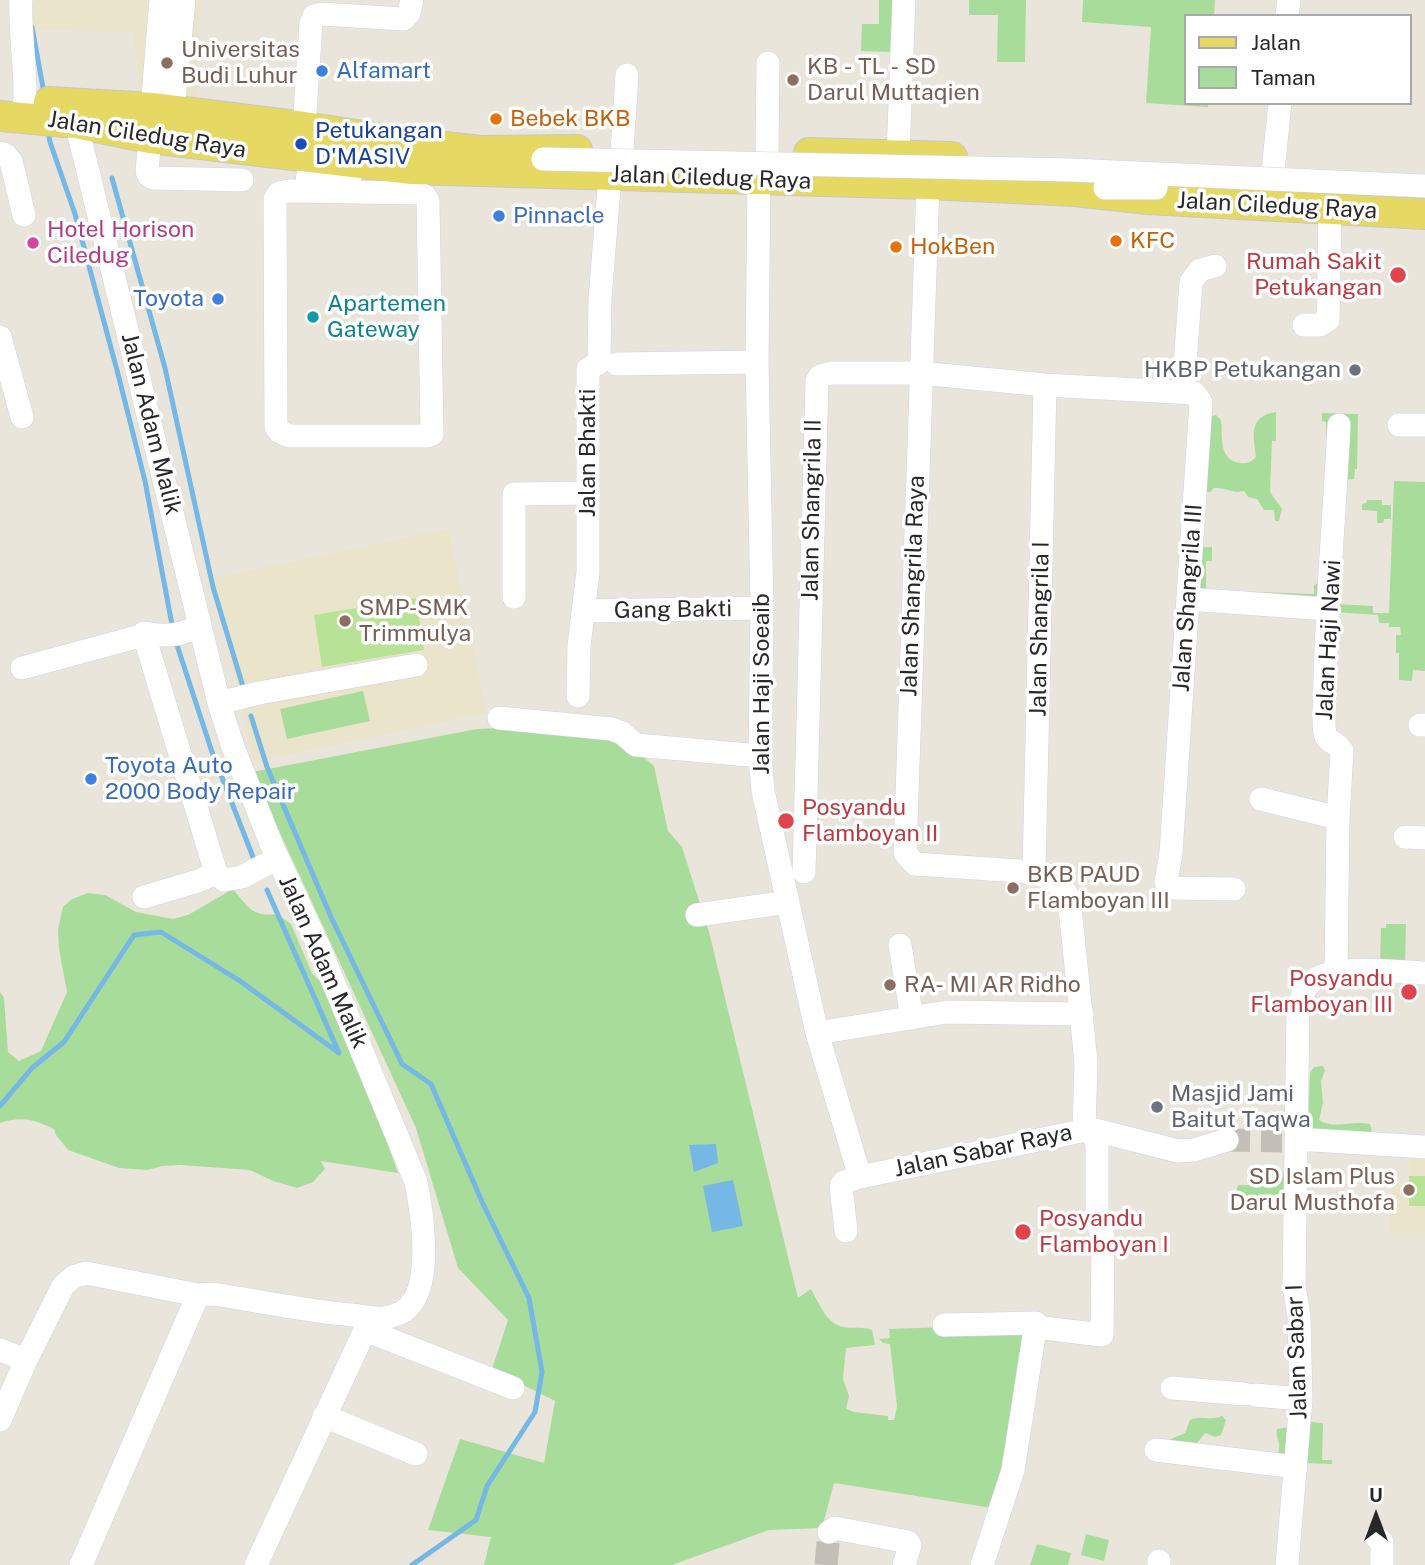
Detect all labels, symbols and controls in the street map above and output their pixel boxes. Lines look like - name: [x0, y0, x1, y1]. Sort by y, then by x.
- legend: [1184, 14, 1411, 105]
- text: Jalan: [1251, 30, 1301, 55]
- place label: Universitas Budi Luhur: [181, 36, 300, 90]
- place label: KB - TL - SD Darul Muttaqien: [807, 53, 980, 107]
- marker: Universitas Budi Luhur: [159, 55, 175, 71]
- place label: Alfamart: [336, 57, 431, 85]
- marker: Alfamart: [314, 63, 330, 79]
- text: Taman: [1251, 65, 1316, 90]
- marker: KB - TL - SD Darul Muttaqien: [785, 72, 801, 88]
- place label: Bebek BKB: [510, 105, 630, 133]
- street label: Jalan Ciledug Raya: [46, 106, 248, 164]
- marker: Bebek BKB: [488, 111, 504, 127]
- place label: Petukangan D'MASIV: [315, 117, 443, 171]
- marker: Petukangan D'MASIV: [293, 136, 309, 152]
- street label: Jalan Ciledug Raya: [610, 161, 812, 195]
- street label: Jalan Ciledug Raya: [1176, 187, 1378, 225]
- place label: Pinnacle: [513, 202, 604, 230]
- marker: Pinnacle: [491, 208, 507, 224]
- place label: Hotel Horison Ciledug: [47, 216, 194, 270]
- place label: KFC: [1130, 227, 1175, 255]
- place label: HokBen: [910, 233, 995, 261]
- marker: KFC: [1108, 233, 1124, 249]
- marker: Hotel Horison Ciledug: [25, 235, 41, 251]
- marker: HokBen: [888, 239, 904, 255]
- place label: Rumah Sakit Petukangan: [1246, 248, 1382, 302]
- marker: Rumah Sakit Petukangan: [1388, 265, 1408, 285]
- place label: Toyota: [133, 285, 204, 313]
- place label: Apartemen Gateway: [327, 290, 446, 344]
- marker: Toyota: [210, 291, 226, 307]
- marker: Apartemen Gateway: [305, 309, 321, 325]
- street label: Jalan Adam Malik: [115, 330, 187, 518]
- place label: HKBP Petukangan: [1144, 356, 1341, 384]
- marker: HKBP Petukangan: [1347, 362, 1363, 378]
- street label: Jalan Bhakti: [574, 389, 602, 517]
- street label: Jalan Shangrila II: [797, 419, 827, 601]
- street label: Jalan Shangrila Raya: [895, 475, 931, 697]
- street label: Jalan Shangrila III: [1168, 503, 1208, 693]
- street label: Jalan Shangrila I: [1025, 541, 1055, 717]
- street label: Jalan Haji Nawi: [1311, 559, 1347, 721]
- street label: Jalan Haji Soeaib: [748, 593, 776, 775]
- place label: SMP-SMK Trimmulya: [359, 594, 471, 648]
- street label: Gang Bakti: [614, 595, 732, 625]
- marker: SMP-SMK Trimmulya: [337, 613, 353, 629]
- place label: Toyota Auto 2000 Body Repair: [105, 752, 296, 806]
- marker: Toyota Auto 2000 Body Repair: [83, 771, 99, 787]
- place label: Posyandu Flamboyan II: [802, 794, 938, 848]
- marker: Posyandu Flamboyan II: [776, 811, 796, 831]
- place label: BKB PAUD Flamboyan III: [1027, 861, 1170, 915]
- street label: Jalan Adam Malik: [272, 871, 374, 1053]
- marker: BKB PAUD Flamboyan III: [1005, 880, 1021, 896]
- place label: Posyandu Flamboyan III: [1250, 965, 1393, 1019]
- place label: RA- MI AR Ridho: [904, 971, 1081, 999]
- marker: RA- MI AR Ridho: [882, 977, 898, 993]
- marker: Posyandu Flamboyan III: [1399, 982, 1419, 1002]
- place label: Masjid Jami Baitut Taqwa: [1171, 1080, 1311, 1134]
- marker: Masjid Jami Baitut Taqwa: [1149, 1099, 1165, 1115]
- street label: Jalan Sabar Raya: [891, 1119, 1075, 1183]
- place label: SD Islam Plus Darul Musthofa: [1230, 1163, 1395, 1217]
- marker: SD Islam Plus Darul Musthofa: [1401, 1182, 1417, 1198]
- place label: Posyandu Flamboyan I: [1039, 1205, 1169, 1259]
- marker: Posyandu Flamboyan I: [1013, 1222, 1033, 1242]
- street label: Jalan Sabar I: [1281, 1284, 1313, 1420]
- north arrow: [1341, 1481, 1411, 1551]
- text: U: [1369, 1484, 1383, 1506]

